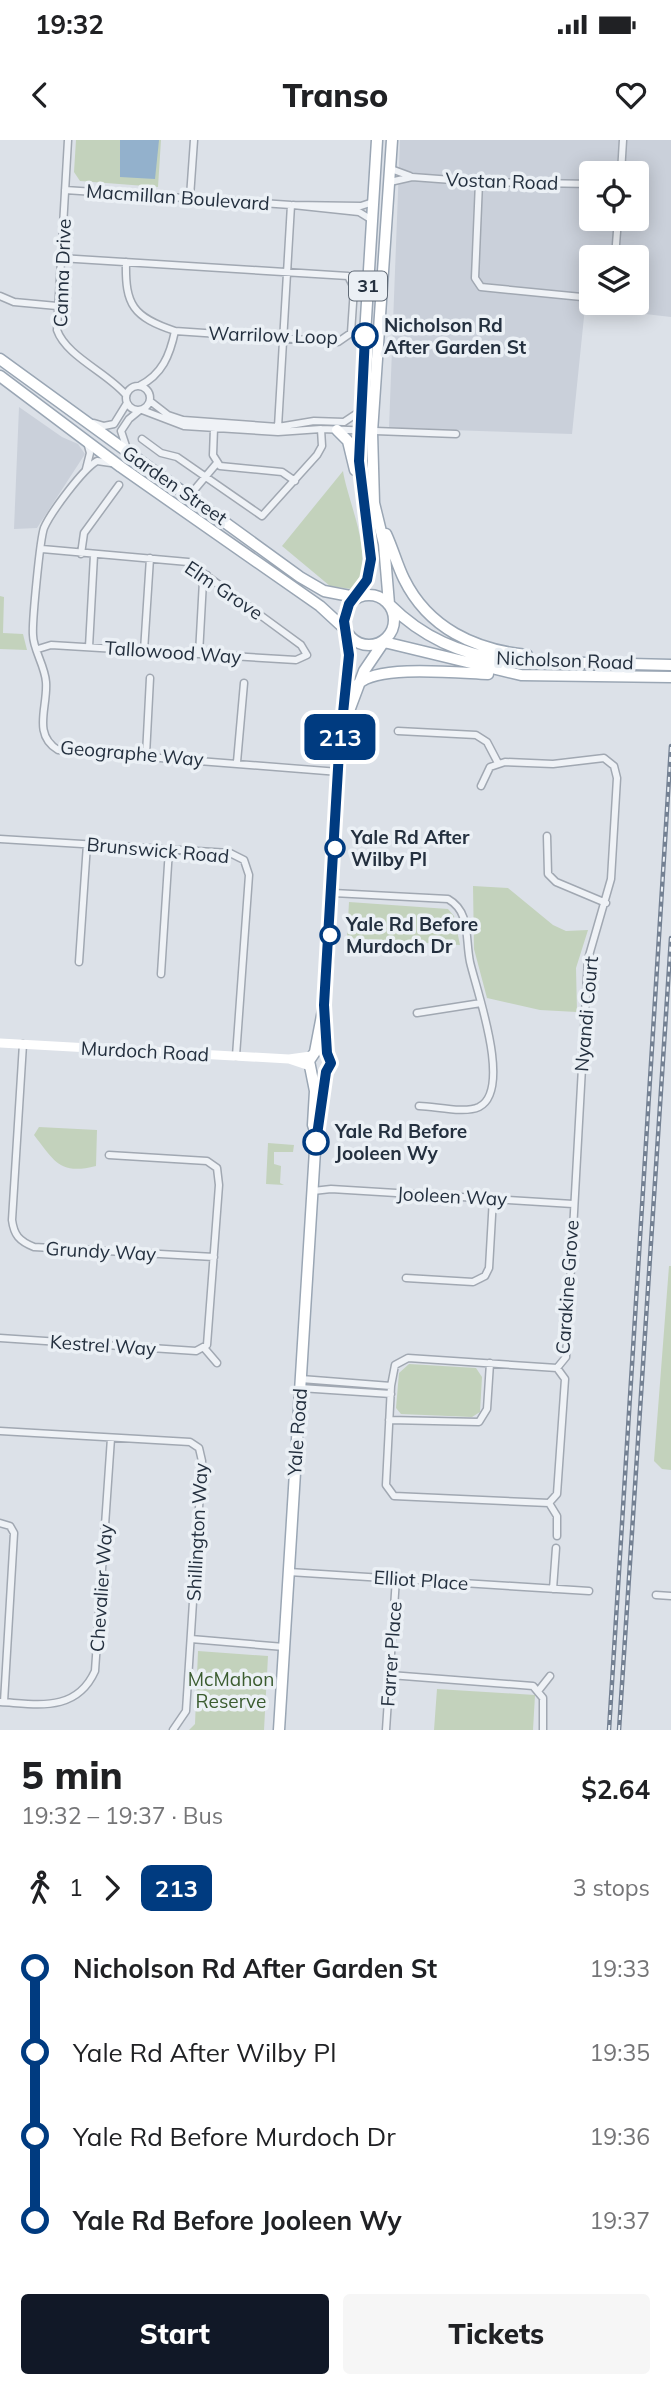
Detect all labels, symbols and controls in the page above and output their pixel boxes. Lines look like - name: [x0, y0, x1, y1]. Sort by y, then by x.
- text: 19:32: [35, 8, 104, 41]
- text: Transo: [283, 75, 388, 115]
- icon: back: [21, 76, 59, 114]
- icon: heart: [612, 76, 650, 114]
- map controls: [579, 161, 649, 315]
- button: locate: [579, 161, 649, 231]
- street label: Vostan Road: [445, 167, 559, 195]
- street label: Macmillan Boulevard: [85, 179, 271, 215]
- street label: Canna Drive: [48, 218, 76, 328]
- button: layers: [579, 245, 649, 315]
- road number: 31: [349, 272, 387, 300]
- place label: Nicholson Rd After Garden St: [384, 313, 526, 359]
- street label: Warrilow Loop: [208, 321, 338, 349]
- marker: Nicholson Rd After Garden St: [352, 323, 378, 349]
- street label: Garden Street: [118, 440, 232, 530]
- street label: Elm Grove: [180, 555, 268, 625]
- street label: Tallowood Way: [104, 635, 242, 669]
- street label: Nicholson Road: [496, 646, 634, 674]
- line badge: 213: [300, 714, 380, 760]
- text: 213: [318, 722, 362, 752]
- street label: Geographe Way: [59, 735, 205, 771]
- place label: Yale Rd After Wilby Pl: [350, 825, 470, 871]
- street label: Brunswick Road: [86, 832, 230, 868]
- marker: Yale Rd After Wilby Pl: [325, 838, 345, 858]
- place label: Yale Rd Before Murdoch Dr: [345, 912, 478, 958]
- marker: Yale Rd Before Murdoch Dr: [320, 925, 340, 945]
- street label: Nyandi Court: [569, 955, 603, 1073]
- street label: Murdoch Road: [80, 1036, 210, 1066]
- place label: Yale Rd Before Jooleen Wy: [334, 1119, 467, 1165]
- marker: Yale Rd Before Jooleen Wy: [303, 1129, 329, 1155]
- street label: Jooleen Way: [396, 1181, 508, 1211]
- street label: Carakine Grove: [550, 1219, 584, 1355]
- street label: Grundy Way: [45, 1236, 157, 1266]
- street label: Kestrel Way: [49, 1329, 157, 1361]
- street label: Yale Road: [282, 1387, 312, 1478]
- street label: Shillington Way: [181, 1462, 213, 1602]
- street label: Chevalier Way: [85, 1523, 117, 1653]
- street label: Elliot Place: [373, 1565, 469, 1595]
- street label: Farrer Place: [375, 1601, 407, 1707]
- park label: McMahon Reserve: [188, 1667, 274, 1713]
- text: 5 min: [21, 1751, 123, 1799]
- text: $2.64: [581, 1773, 650, 1806]
- text: 19:32 – 19:37 · Bus: [21, 1801, 223, 1830]
- icon: walk: [21, 1869, 59, 1907]
- icon: forward: [93, 1869, 131, 1907]
- text: 1: [69, 1873, 83, 1902]
- text: 213: [155, 1873, 198, 1903]
- text: 3 stops: [573, 1873, 650, 1902]
- text: Nicholson Rd After Garden St: [73, 1952, 437, 1985]
- text: 19:33: [590, 1954, 650, 1983]
- text: Yale Rd After Wilby Pl: [73, 2036, 336, 2069]
- text: 19:35: [590, 2038, 650, 2067]
- text: Yale Rd Before Murdoch Dr: [73, 2120, 396, 2153]
- text: 19:36: [590, 2122, 650, 2151]
- text: Yale Rd Before Jooleen Wy: [73, 2204, 402, 2237]
- text: 19:37: [590, 2206, 650, 2235]
- button: Start: [21, 2294, 329, 2374]
- button: Tickets: [343, 2294, 650, 2374]

